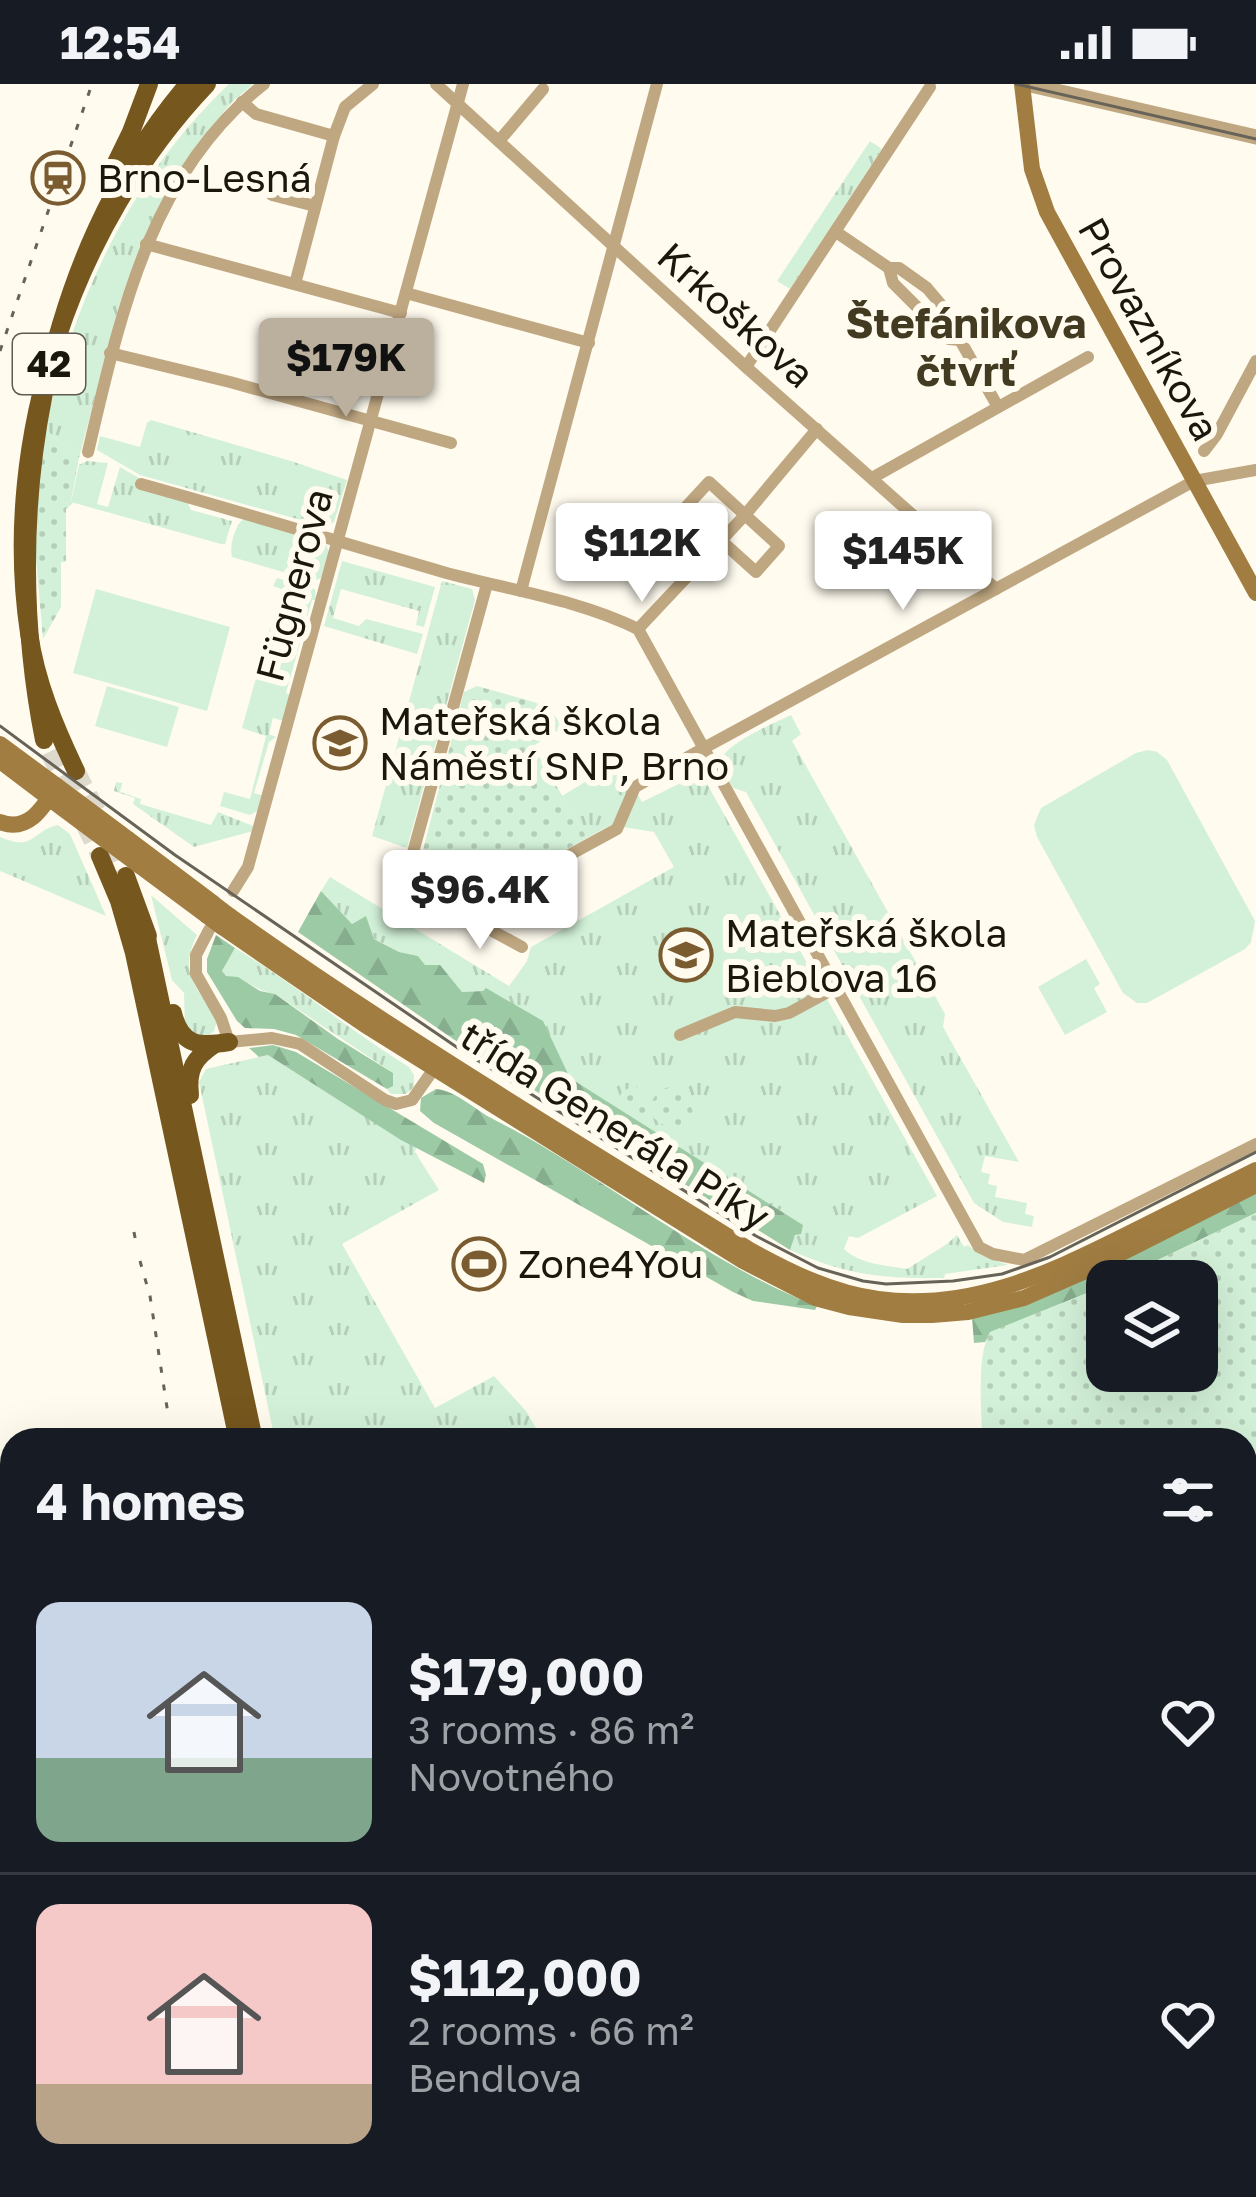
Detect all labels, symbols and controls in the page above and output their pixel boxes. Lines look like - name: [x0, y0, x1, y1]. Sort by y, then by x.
- text: 12:54: [60, 15, 181, 69]
- station icon: Brno-Lesná: [30, 150, 86, 206]
- place label: Brno-Lesná: [97, 154, 312, 201]
- street label: Provazníkova: [1069, 209, 1230, 448]
- street label: Krkoškova: [649, 232, 824, 397]
- district label: Štefánikova čtvrť: [846, 297, 1086, 395]
- pin: $179K: [262, 318, 430, 420]
- text: $179K: [286, 333, 406, 380]
- road number: 42: [13, 334, 85, 394]
- street label: Fügnerova: [245, 483, 342, 686]
- pin: $112K: [558, 503, 726, 605]
- pin: $145K: [819, 511, 987, 613]
- text: $112K: [583, 518, 701, 565]
- text: $145K: [842, 526, 964, 573]
- place label: Mateřská škola Náměstí SNP, Brno: [379, 697, 729, 789]
- school or university icon: Mateřská škola Náměstí SNP, Brno: [312, 715, 368, 771]
- pin: $96.4K: [382, 850, 578, 952]
- text: $96.4K: [410, 865, 550, 912]
- place label: Mateřská škola Bieblova 16: [725, 909, 1008, 1001]
- school or university icon: Mateřská škola Bieblova 16: [658, 927, 714, 983]
- street label: třída Generála Píky: [452, 1011, 779, 1240]
- sports icon: Zone4You: [451, 1236, 507, 1292]
- place label: Zone4You: [518, 1240, 703, 1287]
- map controls: [1086, 1260, 1218, 1392]
- button: layers: [1086, 1260, 1218, 1392]
- icon: filters: [1155, 1467, 1221, 1533]
- text: 4 homes: [36, 1470, 245, 1531]
- text: $179,000: [408, 1645, 644, 1706]
- icon: home: [132, 1650, 276, 1794]
- icon: heart: [1155, 1689, 1221, 1755]
- text: 3 rooms · 86 m²: [408, 1706, 694, 1753]
- text: Novotného: [408, 1753, 614, 1800]
- text: $112,000: [408, 1946, 642, 2007]
- icon: home: [132, 1952, 276, 2096]
- icon: heart: [1155, 1991, 1221, 2057]
- text: 2 rooms · 66 m²: [408, 2007, 694, 2054]
- text: Bendlova: [408, 2054, 582, 2101]

